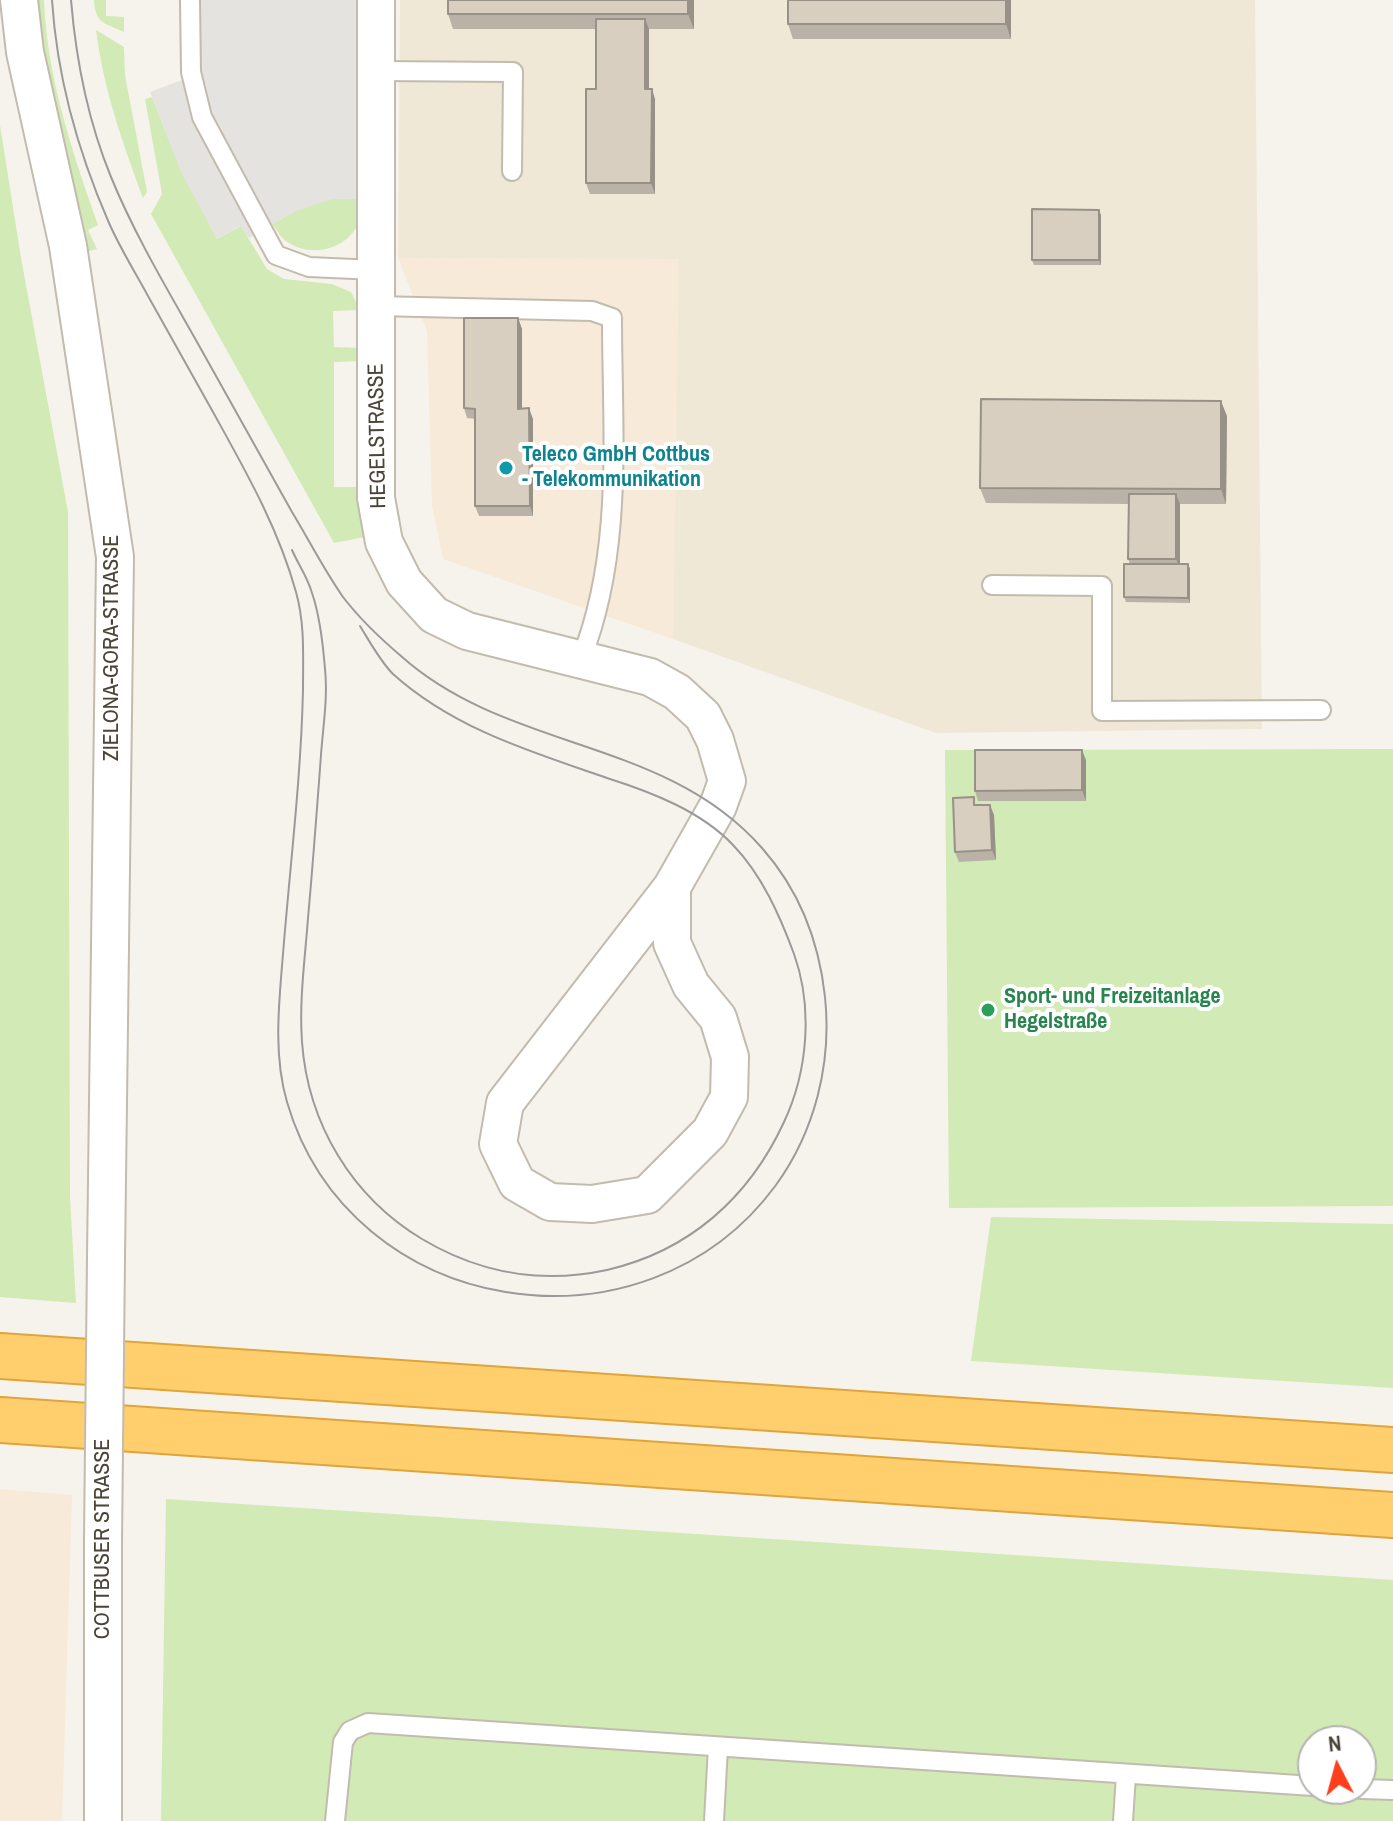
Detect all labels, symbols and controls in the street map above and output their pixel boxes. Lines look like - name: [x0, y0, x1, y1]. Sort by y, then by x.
- street label: HEGELSTRASSE: [364, 363, 392, 509]
- place label: Teleco GmbH Cottbus - Telekommunikation: [522, 442, 710, 494]
- marker: Teleco GmbH Cottbus - Telekommunikation: [497, 459, 515, 477]
- street label: ZIELONA-GORA-STRASSE: [99, 535, 125, 761]
- place label: Sport- und Freizeitanlage Hegelstraße: [1004, 984, 1221, 1036]
- marker: Sport- und Freizeitanlage Hegelstraße: [979, 1001, 997, 1019]
- street label: COTTBUSER STRASSE: [90, 1439, 116, 1639]
- north arrow: [1297, 1725, 1377, 1805]
- text: N: [1327, 1728, 1343, 1759]

